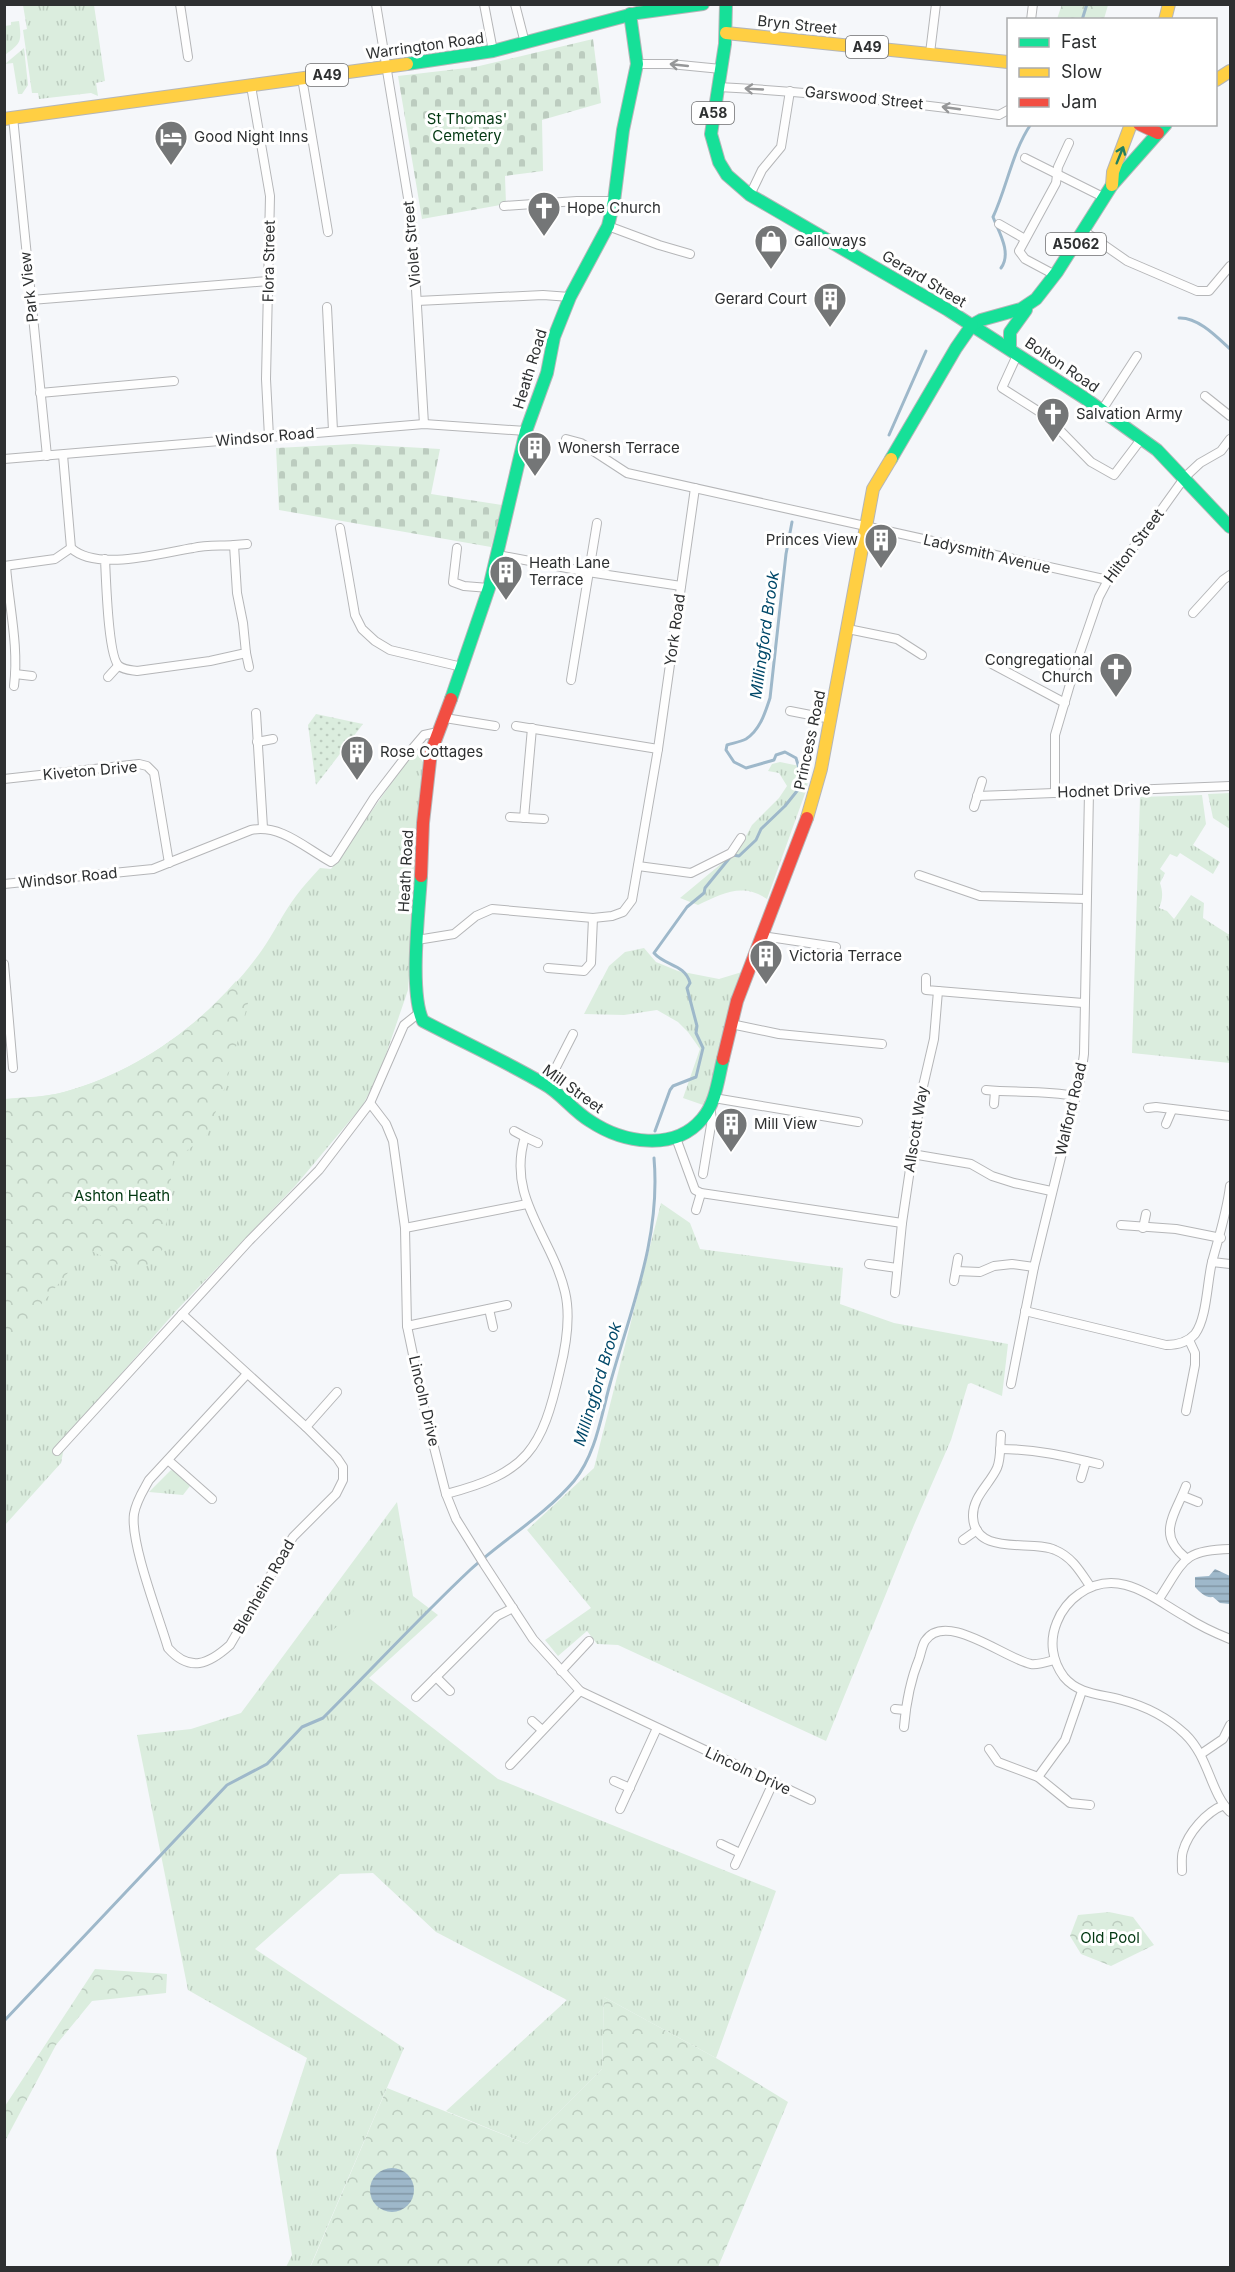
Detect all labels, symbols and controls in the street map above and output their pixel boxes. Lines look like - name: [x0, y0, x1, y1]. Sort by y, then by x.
- street label: Bryn Street: [757, 11, 838, 38]
- legend: [1007, 18, 1217, 126]
- street label: Warrington Road: [365, 28, 485, 63]
- text: Fast: [1061, 31, 1097, 52]
- road number: A49: [846, 36, 888, 58]
- one-way arrow: [669, 59, 689, 70]
- text: Slow: [1061, 61, 1102, 82]
- road number: A49: [306, 64, 348, 86]
- street label: Garswood Street: [804, 82, 924, 113]
- one-way arrow: [744, 83, 764, 94]
- text: Jam: [1061, 91, 1097, 112]
- road number: A58: [692, 102, 734, 124]
- one-way arrow: [941, 102, 961, 113]
- park label: St Thomas' Cemetery: [427, 109, 507, 145]
- hotel icon: Good Night Inns: [153, 119, 189, 166]
- place label: Good Night Inns: [194, 127, 308, 146]
- one-way arrow: [1115, 146, 1126, 164]
- church icon: Hope Church: [526, 190, 562, 237]
- place label: Hope Church: [567, 198, 661, 217]
- street label: Violet Street: [398, 200, 425, 288]
- street label: Flora Street: [258, 220, 279, 302]
- shop icon: Galloways: [753, 223, 789, 270]
- place label: Galloways: [794, 231, 867, 250]
- road number: A5062: [1046, 233, 1106, 255]
- street label: Gerard Street: [879, 246, 970, 311]
- street label: Park View: [15, 251, 42, 323]
- building icon: Gerard Court: [812, 281, 848, 328]
- place label: Gerard Court: [715, 289, 807, 308]
- street label: Heath Road: [508, 327, 551, 411]
- street label: Bolton Road: [1021, 333, 1103, 396]
- church icon: Salvation Army: [1035, 396, 1071, 443]
- place label: Salvation Army: [1076, 404, 1183, 423]
- street label: Windsor Road: [215, 423, 315, 450]
- building icon: Wonersh Terrace: [517, 430, 553, 477]
- place label: Wonersh Terrace: [558, 438, 680, 457]
- street label: Hilton Street: [1100, 505, 1168, 586]
- building icon: Princes View: [863, 522, 899, 569]
- place label: Princes View: [766, 530, 858, 549]
- street label: Ladysmith Avenue: [922, 530, 1053, 577]
- place label: Heath Lane Terrace: [529, 553, 610, 589]
- building icon: Heath Lane Terrace: [488, 554, 524, 601]
- water label: Millingford Brook: [745, 570, 783, 700]
- street label: York Road: [660, 593, 689, 667]
- place label: Congregational Church: [985, 650, 1093, 686]
- church icon: Congregational Church: [1098, 651, 1134, 698]
- street label: Princess Road: [790, 688, 829, 792]
- building icon: Rose Cottages: [339, 734, 375, 781]
- place label: Rose Cottages: [380, 742, 483, 761]
- street label: Kiveton Drive: [42, 757, 138, 784]
- street label: Hodnet Drive: [1057, 779, 1151, 802]
- street label: Heath Road: [394, 829, 417, 913]
- street label: Windsor Road: [18, 863, 118, 892]
- building icon: Victoria Terrace: [748, 938, 784, 985]
- place label: Victoria Terrace: [789, 946, 902, 965]
- street label: Mill Street: [539, 1060, 608, 1117]
- street label: Walford Road: [1051, 1060, 1090, 1157]
- street label: Allscott Way: [899, 1084, 932, 1174]
- building icon: Mill View: [713, 1106, 749, 1153]
- place label: Mill View: [754, 1114, 817, 1133]
- park label: Ashton Heath: [74, 1186, 170, 1205]
- water label: Millingford Brook: [569, 1319, 625, 1448]
- street label: Lincoln Drive: [405, 1354, 444, 1448]
- street label: Blenheim Road: [229, 1536, 298, 1637]
- street label: Lincoln Drive: [702, 1742, 794, 1799]
- park label: Old Pool: [1080, 1928, 1140, 1947]

